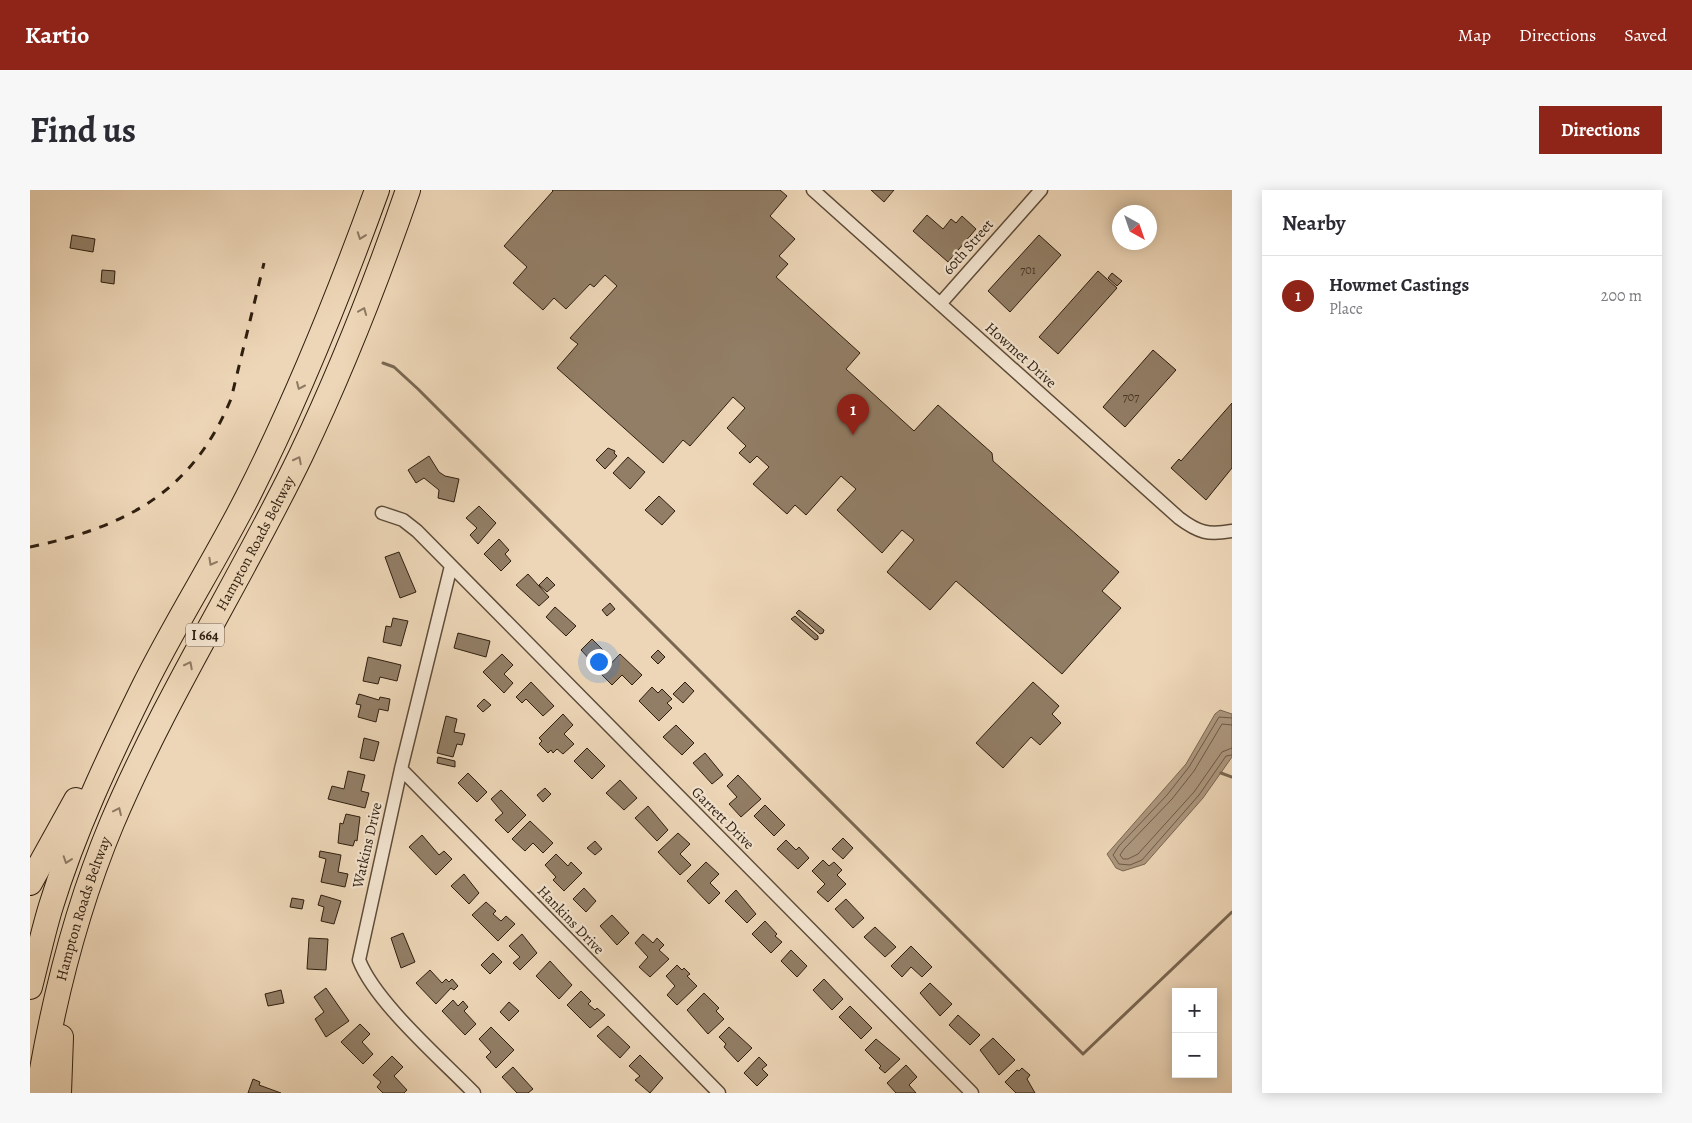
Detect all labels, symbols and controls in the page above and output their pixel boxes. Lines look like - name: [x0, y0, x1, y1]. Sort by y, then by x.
- text: Kartio: [25, 19, 89, 51]
- text: Map: [1458, 23, 1491, 47]
- text: Directions: [1519, 23, 1596, 47]
- text: Saved: [1624, 23, 1667, 47]
- text: Find us: [30, 106, 136, 154]
- button: Directions: [1539, 106, 1662, 154]
- north arrow: [1112, 205, 1157, 250]
- text: Nearby: [1282, 209, 1345, 237]
- street label: 60th Street: [938, 215, 998, 279]
- one-way arrow: [357, 231, 367, 240]
- house number: 701: [1020, 262, 1036, 278]
- text: Howmet Castings: [1329, 272, 1469, 298]
- text: 1: [1295, 285, 1301, 307]
- text: 200 m: [1601, 285, 1642, 307]
- text: Place: [1329, 298, 1363, 320]
- one-way arrow: [357, 307, 368, 316]
- street label: Howmet Drive: [981, 318, 1061, 393]
- one-way arrow: [295, 381, 306, 390]
- house number: 707: [1123, 389, 1140, 405]
- pin: 1: [837, 394, 869, 435]
- one-way arrow: [292, 456, 302, 465]
- street label: Hampton Roads Beltway: [211, 472, 299, 614]
- one-way arrow: [208, 557, 218, 566]
- road number: I 664: [186, 624, 224, 646]
- your location: [586, 649, 612, 675]
- one-way arrow: [183, 661, 193, 670]
- street label: Garrett Drive: [687, 782, 759, 854]
- street label: Watkins Drive: [347, 800, 387, 891]
- one-way arrow: [111, 807, 122, 816]
- street label: Hampton Roads Beltway: [51, 833, 116, 983]
- one-way arrow: [63, 855, 73, 863]
- street label: Hankins Drive: [533, 881, 609, 959]
- map controls: [1172, 988, 1217, 1078]
- button: +: [1172, 988, 1217, 1033]
- button: −: [1172, 1033, 1217, 1078]

